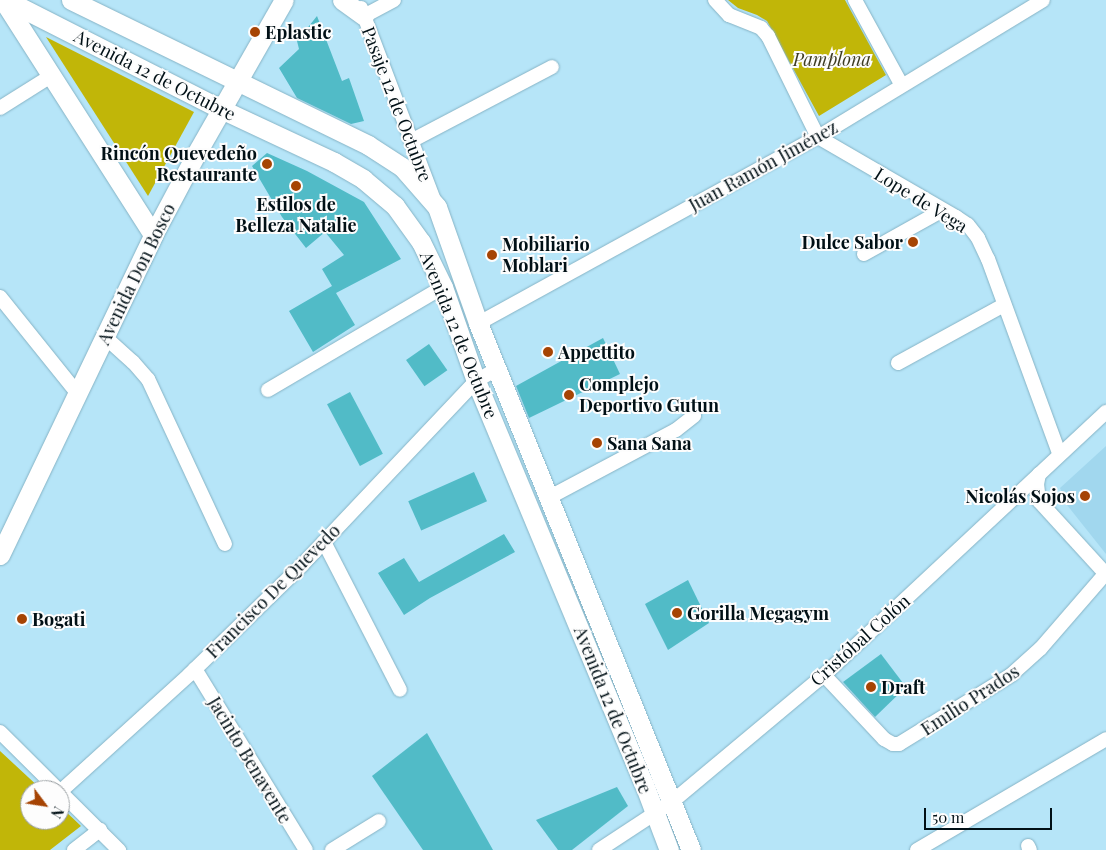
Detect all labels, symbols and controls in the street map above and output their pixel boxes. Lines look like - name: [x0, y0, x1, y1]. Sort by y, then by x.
- place label: Eplastic: [265, 21, 331, 43]
- street label: Pasaje 12 de Octubre: [357, 23, 437, 185]
- street label: Avenida 12 de Octubre: [71, 25, 239, 125]
- marker: Eplastic: [249, 26, 261, 38]
- park label: Pamplona: [793, 48, 871, 70]
- street label: Juan Ramón Jiménez: [685, 116, 841, 216]
- place label: Rincón Quevedeño Restaurante: [101, 143, 257, 186]
- marker: Rincón Quevedeño Restaurante: [261, 158, 273, 170]
- street label: Lope de Vega: [870, 163, 972, 237]
- marker: Estilos de Belleza Natalie: [290, 180, 302, 192]
- place label: Estilos de Belleza Natalie: [235, 194, 357, 236]
- street label: Avenida Don Bosco: [92, 200, 180, 348]
- place label: Dulce Sabor: [802, 231, 903, 253]
- place label: Mobiliario Moblari: [502, 234, 590, 276]
- marker: Dulce Sabor: [907, 236, 919, 248]
- street label: Avenida 12 de Octubre: [416, 248, 502, 422]
- marker: Mobiliario Moblari: [486, 249, 498, 261]
- place label: Appettito: [558, 341, 635, 363]
- marker: Appettito: [542, 346, 554, 358]
- place label: Complejo Deportivo Gutun: [579, 374, 719, 416]
- marker: Complejo Deportivo Gutun: [563, 389, 575, 401]
- place label: Sana Sana: [607, 432, 692, 454]
- marker: Sana Sana: [591, 437, 603, 449]
- place label: Nicolás Sojos: [966, 485, 1075, 507]
- marker: Nicolás Sojos: [1079, 490, 1091, 502]
- street label: Francisco De Quevedo: [202, 520, 344, 662]
- street label: Cristóbal Colón: [806, 590, 914, 690]
- place label: Gorilla Megagym: [687, 602, 829, 624]
- marker: Gorilla Megagym: [671, 607, 683, 619]
- place label: Bogati: [32, 608, 85, 630]
- marker: Bogati: [16, 613, 28, 625]
- street label: Avenida 12 de Octubre: [570, 623, 656, 797]
- street label: Emilio Prados: [917, 660, 1023, 740]
- place label: Draft: [881, 676, 925, 698]
- marker: Draft: [865, 681, 877, 693]
- street label: Jacinto Benavente: [204, 693, 296, 827]
- north arrow: [20, 780, 70, 830]
- scale bar: [926, 798, 1054, 830]
- text: N: [47, 803, 68, 822]
- text: 50 m: [932, 807, 964, 827]

